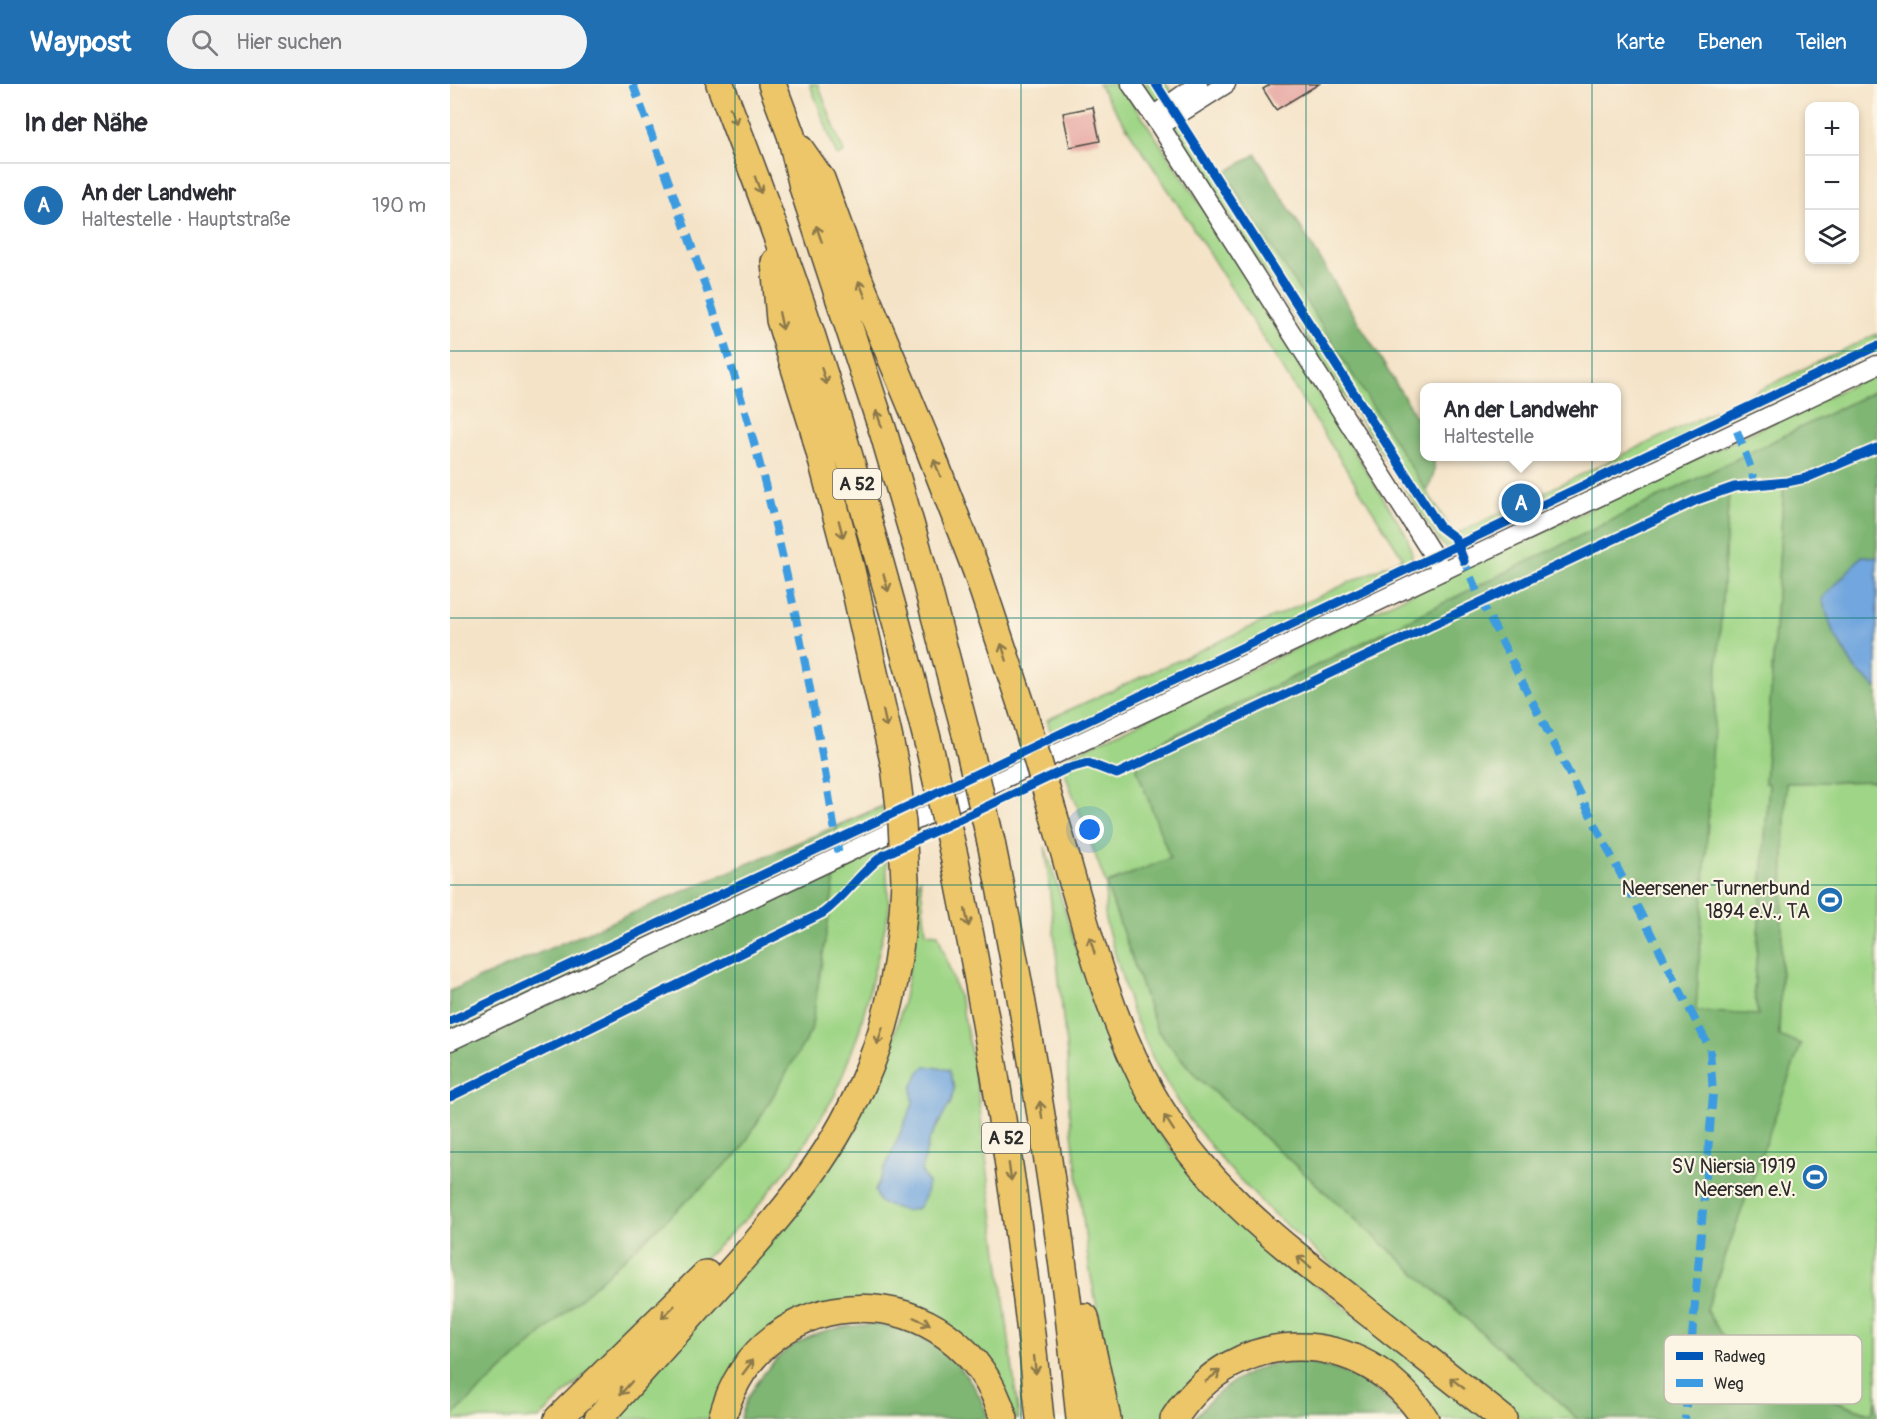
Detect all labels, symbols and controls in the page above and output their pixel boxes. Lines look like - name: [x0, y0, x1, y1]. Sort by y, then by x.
- search box: [167, 15, 587, 69]
- text: Waypost: [30, 25, 131, 60]
- icon: search: [188, 26, 221, 59]
- text: Hier suchen: [236, 28, 342, 56]
- text: Karte: [1616, 29, 1665, 56]
- text: Ebenen: [1698, 29, 1763, 56]
- text: Teilen: [1796, 29, 1847, 56]
- map controls: [1805, 102, 1859, 264]
- button: +: [1805, 102, 1859, 156]
- one-way arrow: [728, 106, 739, 125]
- text: In der Nähe: [24, 107, 147, 139]
- button: −: [1805, 156, 1859, 210]
- one-way arrow: [753, 175, 764, 194]
- text: An der Landwehr: [81, 179, 236, 207]
- text: A: [37, 193, 50, 218]
- text: 190 m: [372, 193, 426, 218]
- text: Haltestelle · Hauptstraße: [81, 207, 290, 232]
- button: layers: [1805, 210, 1859, 264]
- one-way arrow: [812, 225, 823, 244]
- one-way arrow: [856, 280, 867, 298]
- one-way arrow: [776, 311, 787, 331]
- one-way arrow: [819, 366, 830, 385]
- popup: [1420, 383, 1621, 461]
- text: An der Landwehr: [1443, 396, 1598, 424]
- one-way arrow: [873, 410, 884, 429]
- text: Haltestelle: [1443, 424, 1534, 449]
- one-way arrow: [931, 460, 942, 478]
- road number: A 52: [833, 469, 881, 499]
- pin: A: [1502, 480, 1540, 526]
- one-way arrow: [835, 519, 847, 538]
- one-way arrow: [881, 573, 892, 592]
- one-way arrow: [998, 643, 1009, 662]
- one-way arrow: [880, 709, 892, 728]
- your location: [1075, 815, 1104, 844]
- place label: Neersener Turnerbund 1894 e.V., TA: [1622, 876, 1810, 924]
- sports icon: Neersener Turnerbund 1894 e.V., TA: [1815, 885, 1845, 915]
- one-way arrow: [961, 908, 973, 927]
- one-way arrow: [1086, 935, 1097, 954]
- one-way arrow: [874, 1026, 885, 1045]
- one-way arrow: [1035, 1101, 1046, 1120]
- one-way arrow: [1163, 1115, 1175, 1132]
- road number: A 52: [982, 1123, 1030, 1153]
- place label: SV Niersia 1919 Neersen e.V.: [1672, 1154, 1796, 1202]
- one-way arrow: [1005, 1161, 1016, 1181]
- sports icon: SV Niersia 1919 Neersen e.V.: [1800, 1162, 1830, 1192]
- one-way arrow: [1296, 1256, 1312, 1269]
- one-way arrow: [660, 1305, 675, 1319]
- one-way arrow: [912, 1315, 930, 1327]
- legend: [1664, 1335, 1862, 1404]
- text: Radweg: [1714, 1347, 1765, 1367]
- one-way arrow: [1030, 1355, 1041, 1375]
- one-way arrow: [741, 1359, 754, 1375]
- one-way arrow: [1205, 1370, 1221, 1383]
- text: Weg: [1714, 1374, 1744, 1394]
- one-way arrow: [1450, 1376, 1466, 1389]
- one-way arrow: [619, 1380, 633, 1395]

